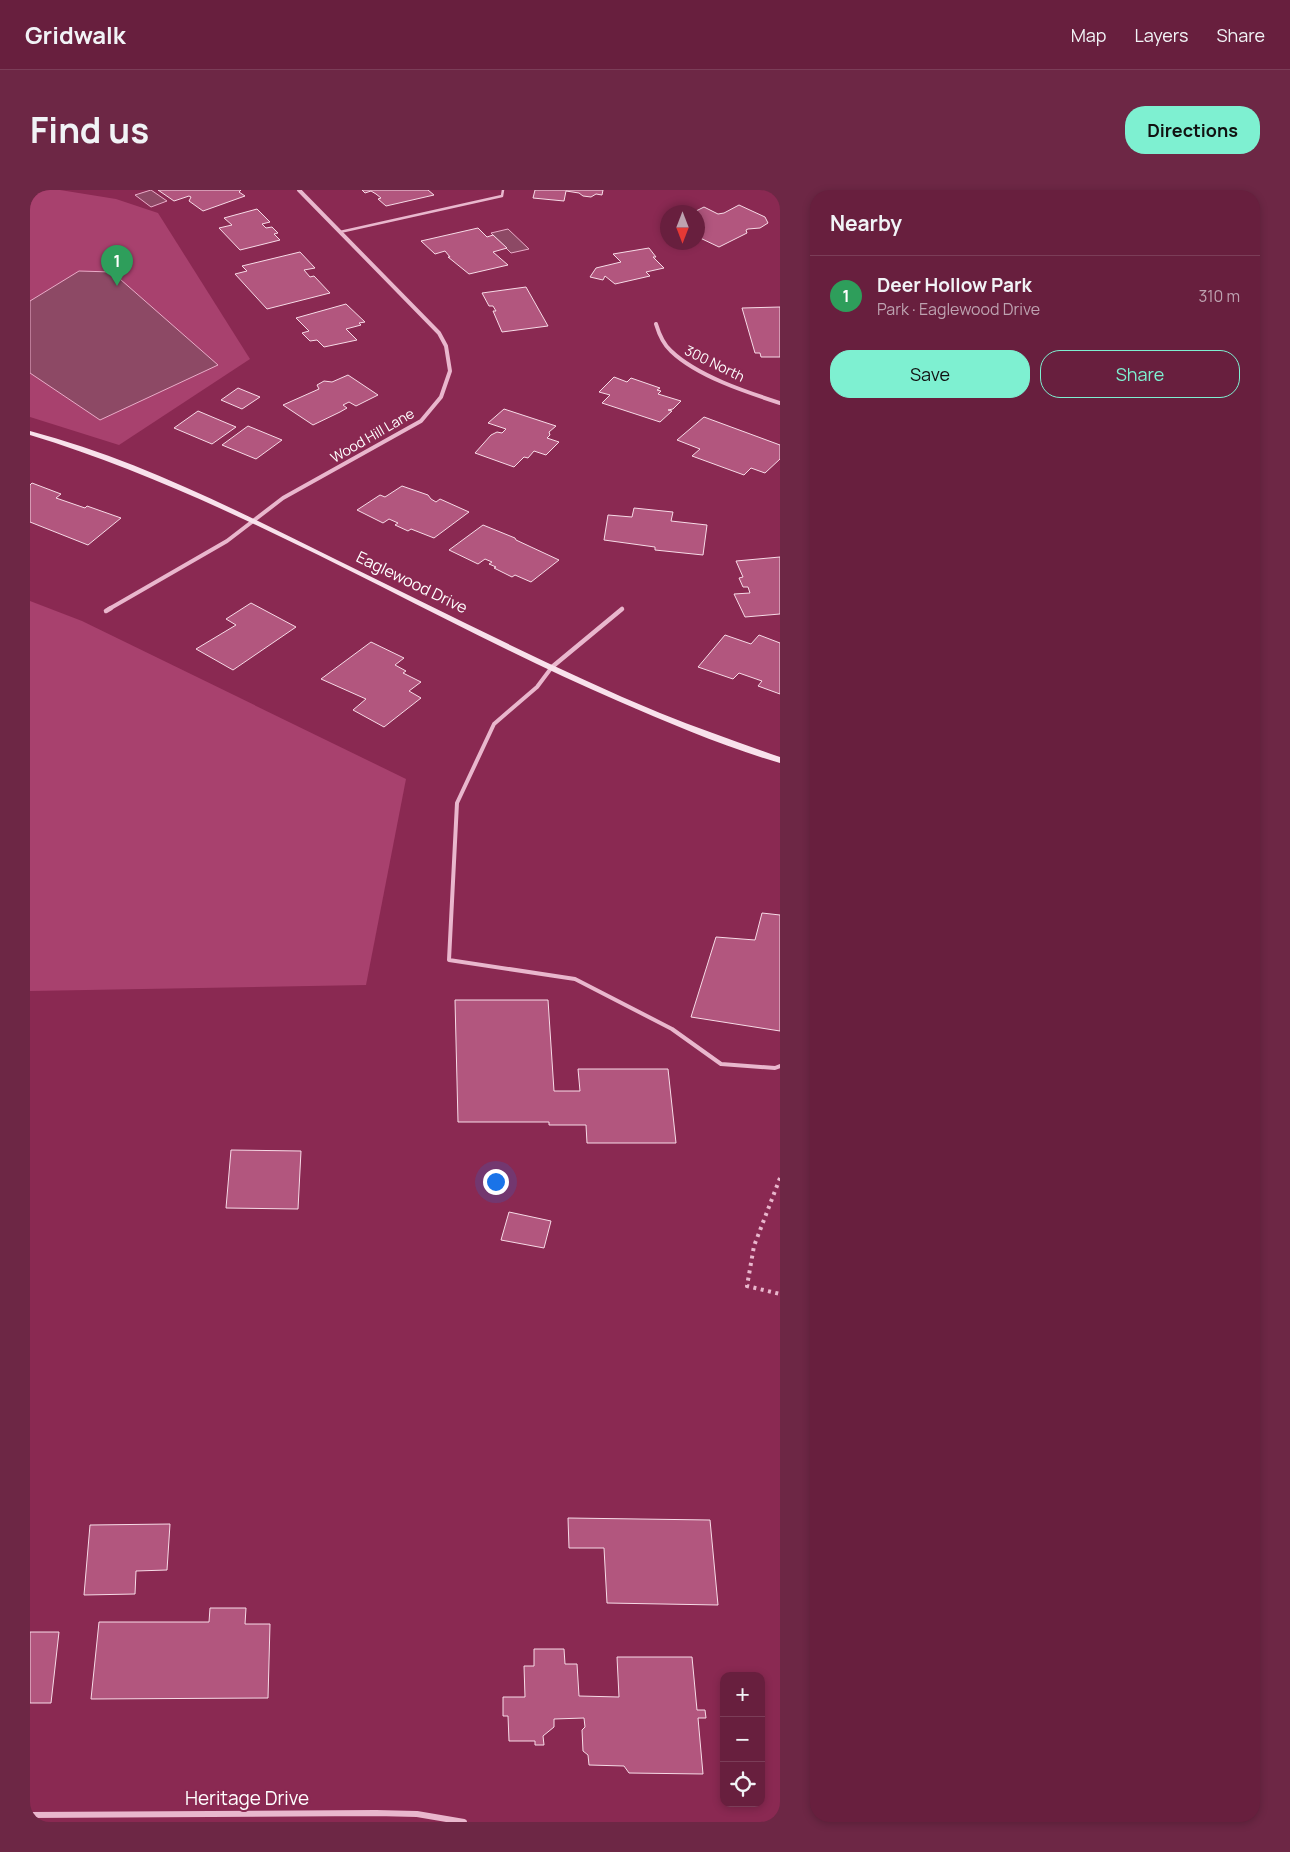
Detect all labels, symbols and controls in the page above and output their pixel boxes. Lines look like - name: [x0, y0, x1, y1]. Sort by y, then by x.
- text: Gridwalk: [25, 18, 126, 51]
- text: Map: [1071, 23, 1106, 47]
- text: Layers: [1134, 23, 1188, 47]
- text: Share: [1216, 23, 1265, 47]
- text: Find us: [30, 106, 149, 154]
- button: Directions: [1125, 106, 1260, 154]
- north arrow: [660, 205, 705, 250]
- text: Nearby: [830, 209, 902, 237]
- pin: 1: [101, 245, 133, 286]
- text: Deer Hollow Park: [877, 272, 1032, 298]
- text: 1: [842, 285, 850, 307]
- text: 310 m: [1198, 285, 1240, 307]
- text: Park · Eaglewood Drive: [877, 298, 1040, 320]
- street label: 300 North: [682, 340, 748, 386]
- button: Save: [830, 350, 1030, 398]
- button: Share: [1040, 350, 1240, 398]
- street label: Wood Hill Lane: [327, 403, 417, 467]
- street label: Eaglewood Drive: [353, 546, 471, 618]
- your location: [483, 1169, 509, 1195]
- map controls: [720, 1672, 765, 1807]
- button: +: [720, 1672, 765, 1717]
- button: −: [720, 1717, 765, 1762]
- button: locate: [720, 1762, 765, 1807]
- street label: Heritage Drive: [185, 1785, 309, 1811]

